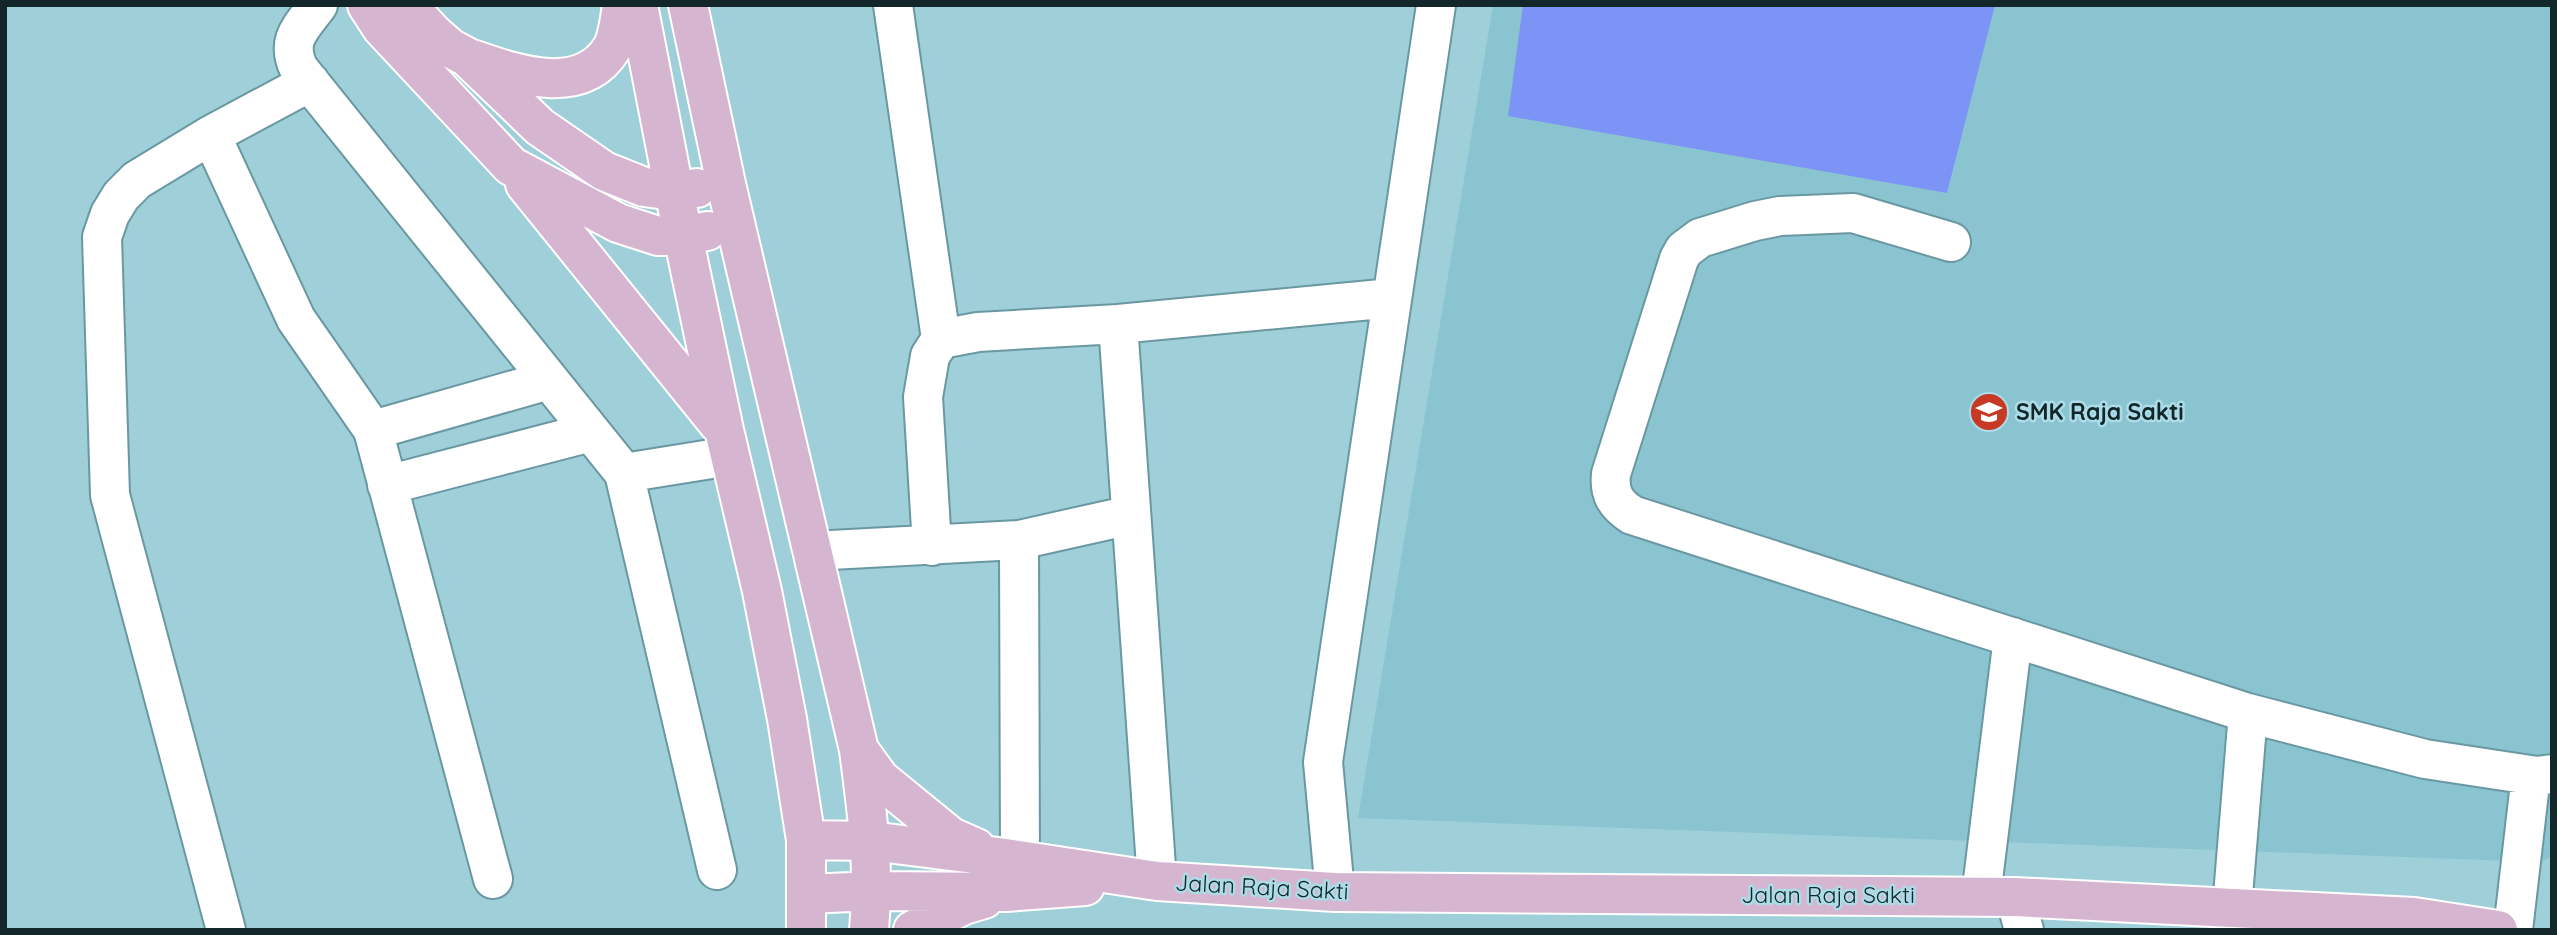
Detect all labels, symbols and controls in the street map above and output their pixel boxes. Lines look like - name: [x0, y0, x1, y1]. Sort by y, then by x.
- school or university icon: SMK Raja Sakti: [1968, 391, 2010, 433]
- place label: SMK Raja Sakti: [2016, 397, 2184, 426]
- street label: Jalan Raja Sakti: [1175, 867, 1349, 906]
- street label: Jalan Raja Sakti: [1741, 880, 1915, 909]

